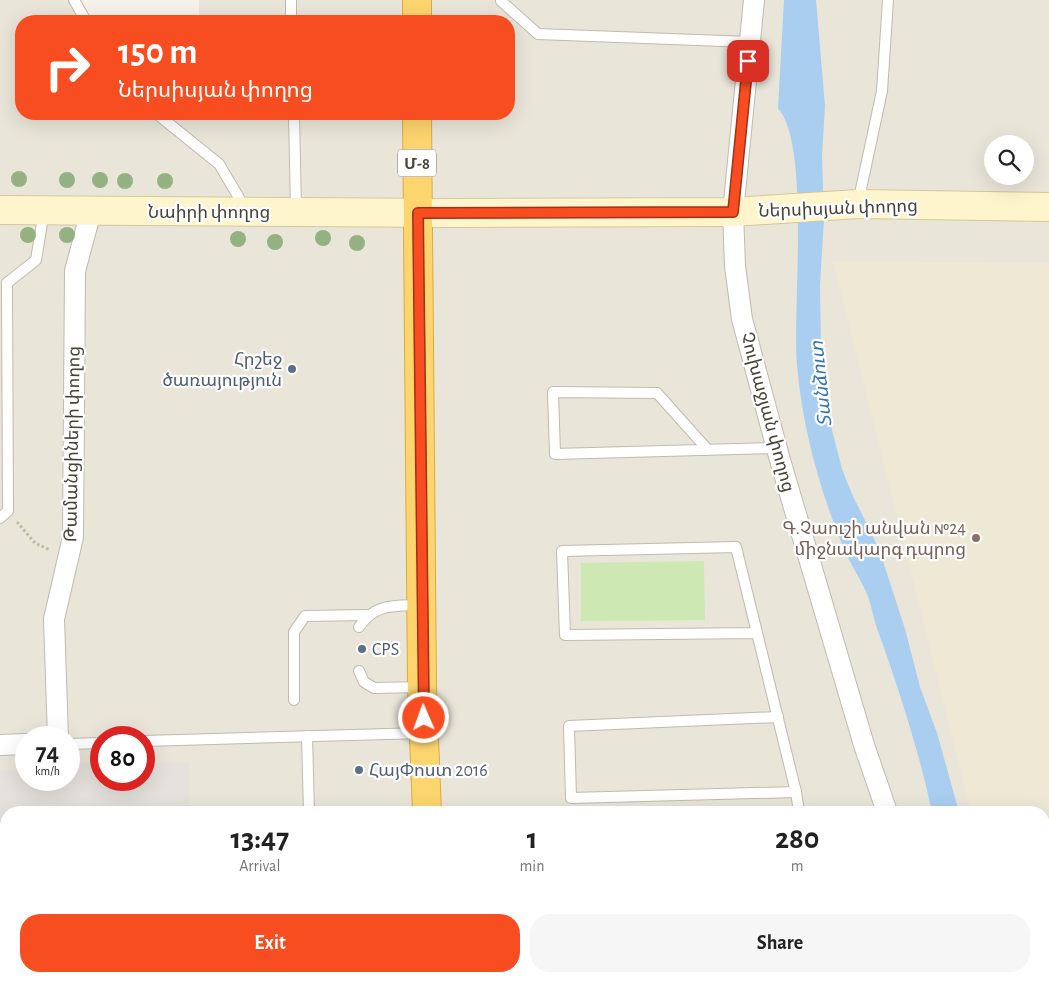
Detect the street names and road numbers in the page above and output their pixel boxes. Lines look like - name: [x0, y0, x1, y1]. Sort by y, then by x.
- road number: Մ-8: [398, 150, 436, 177]
- street label: Ներսիսյան փողոց: [758, 197, 918, 221]
- street label: Նաիրի փողոց: [148, 204, 270, 222]
- street label: Չուխաջյան փողոց: [737, 330, 797, 494]
- street label: Թամանցիների փողոց: [62, 346, 84, 542]

